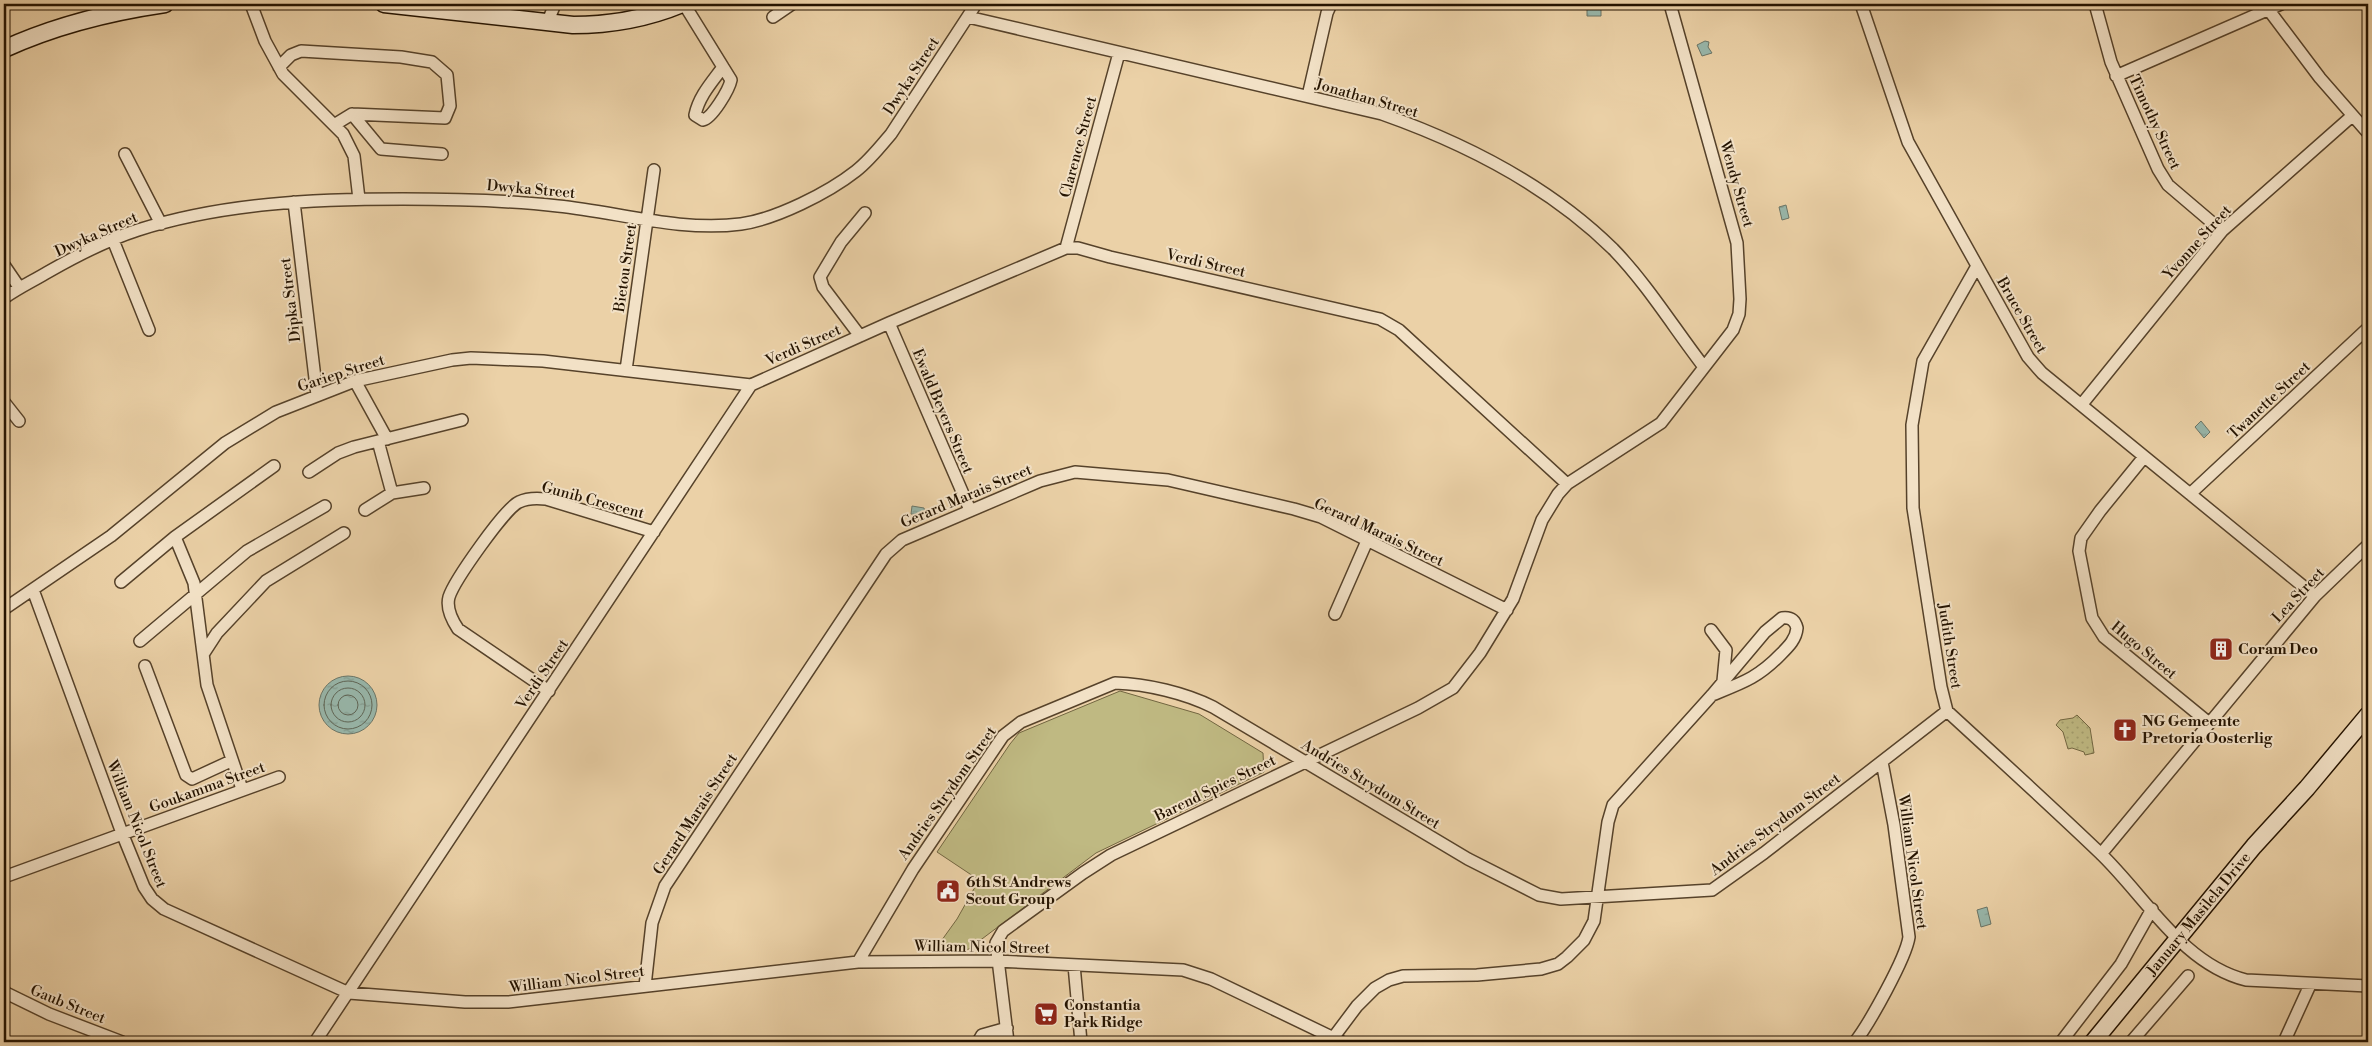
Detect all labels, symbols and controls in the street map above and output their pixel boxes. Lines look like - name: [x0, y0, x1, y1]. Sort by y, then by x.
- street label: Dwyka Street: [879, 33, 944, 119]
- street label: Timothy Street: [2124, 72, 2185, 173]
- street label: Jonathan Street: [1312, 74, 1421, 122]
- street label: Clarence Street: [1056, 94, 1101, 200]
- street label: Wendy Street: [1715, 138, 1758, 230]
- street label: Dwyka Street: [486, 176, 577, 203]
- street label: Yvonne Street: [2158, 201, 2236, 284]
- street label: Dwyka Street: [52, 207, 141, 261]
- street label: Bietou Street: [610, 222, 641, 314]
- street label: Verdi Street: [1163, 245, 1248, 282]
- street label: Dipka Street: [276, 256, 305, 343]
- street label: Bruce Street: [1992, 273, 2051, 357]
- street label: Verdi Street: [762, 320, 845, 371]
- street label: Ewald Beyers Street: [908, 346, 978, 477]
- street label: Gariep Street: [295, 350, 388, 396]
- street label: Twanette Street: [2224, 357, 2315, 443]
- street label: Gerard Marais Street: [898, 460, 1035, 533]
- street label: Gunib Crescent: [540, 478, 647, 523]
- street label: Gerard Marais Street: [1311, 494, 1447, 571]
- street label: Lea Street: [2268, 563, 2329, 627]
- street label: Judith Street: [1933, 601, 1966, 691]
- street label: Hugo Street: [2107, 617, 2181, 684]
- street label: Verdi Street: [511, 635, 573, 714]
- building icon: Coram Deo: [2208, 636, 2234, 662]
- place label: Coram Deo: [2238, 640, 2318, 659]
- place label: NG Gemeente Pretoria Oosterlig: [2142, 712, 2273, 748]
- church icon: NG Gemeente Pretoria Oosterlig: [2112, 717, 2138, 743]
- street label: Andries Strydom Street: [894, 722, 1001, 865]
- street label: Andries Strydom Street: [1297, 735, 1444, 834]
- street label: Gerard Marais Street: [649, 749, 742, 879]
- street label: Barend Spies Street: [1150, 750, 1280, 827]
- street label: William Nicol Street: [102, 757, 171, 891]
- street label: Goukamma Street: [147, 758, 268, 817]
- street label: Andries Strydom Street: [1705, 769, 1845, 880]
- street label: William Nicol Street: [1893, 792, 1931, 931]
- street label: January Masilela Drive: [2142, 848, 2255, 980]
- place label: 6th St Andrews Scout Group: [966, 873, 1071, 909]
- public building icon: 6th St Andrews Scout Group: [935, 878, 961, 904]
- street label: William Nicol Street: [913, 937, 1051, 958]
- street label: William Nicol Street: [507, 962, 646, 997]
- street label: Gaub Street: [27, 981, 109, 1028]
- place label: Constantia Park Ridge: [1064, 996, 1143, 1032]
- supermarket icon: Constantia Park Ridge: [1033, 1001, 1059, 1027]

